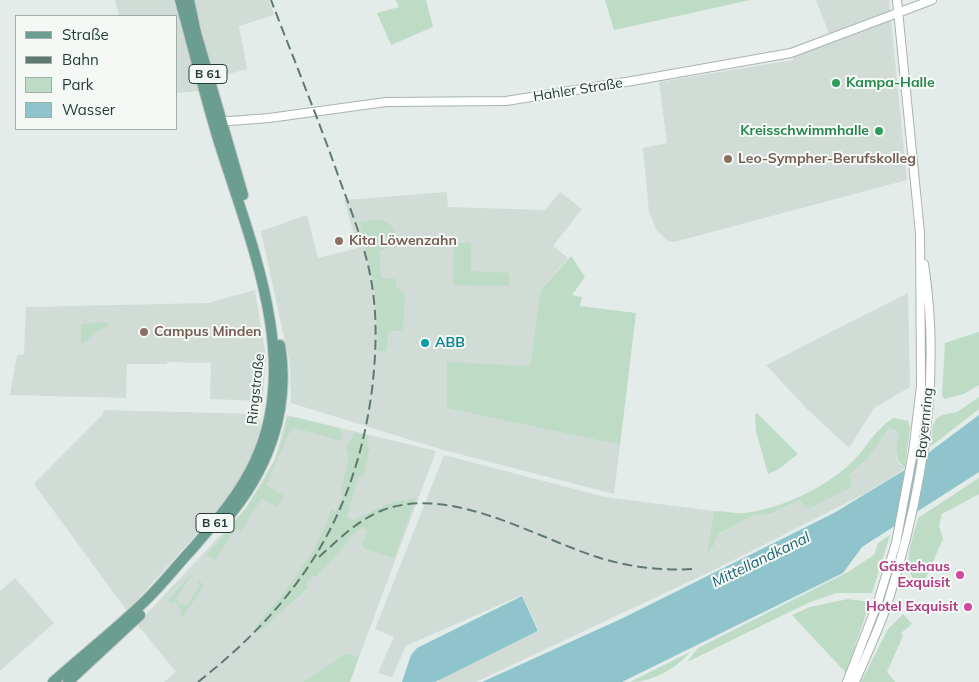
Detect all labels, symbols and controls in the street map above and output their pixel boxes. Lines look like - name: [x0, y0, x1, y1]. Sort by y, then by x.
- legend: [15, 15, 178, 130]
- text: Straße: [62, 25, 109, 44]
- text: Bahn: [62, 50, 99, 69]
- road number: B 61: [189, 64, 227, 84]
- text: Park: [62, 75, 94, 94]
- street label: Hahler Straße: [532, 75, 624, 105]
- place label: Kampa-Halle: [846, 75, 935, 91]
- marker: Kampa-Halle: [830, 77, 842, 89]
- text: Wasser: [62, 100, 115, 119]
- place label: Kreisschwimmhalle: [740, 123, 869, 139]
- marker: Kreisschwimmhalle: [873, 125, 885, 137]
- place label: Leo-Sympher-Berufskolleg: [738, 151, 916, 167]
- marker: Leo-Sympher-Berufskolleg: [722, 153, 734, 165]
- place label: Kita Löwenzahn: [349, 233, 457, 249]
- marker: Kita Löwenzahn: [333, 235, 345, 247]
- place label: Campus Minden: [154, 324, 262, 340]
- marker: Campus Minden: [138, 326, 150, 338]
- place label: ABB: [435, 335, 465, 351]
- marker: ABB: [419, 337, 431, 349]
- street label: Ringstraße: [244, 353, 268, 425]
- street label: Bayernring: [913, 387, 937, 459]
- road number: B 61: [196, 514, 234, 532]
- water label: Mittellandkanal: [709, 529, 813, 591]
- place label: Gästehaus Exquisit: [879, 559, 950, 592]
- marker: Gästehaus Exquisit: [954, 569, 966, 581]
- place label: Hotel Exquisit: [866, 599, 958, 615]
- marker: Hotel Exquisit: [962, 601, 974, 613]

